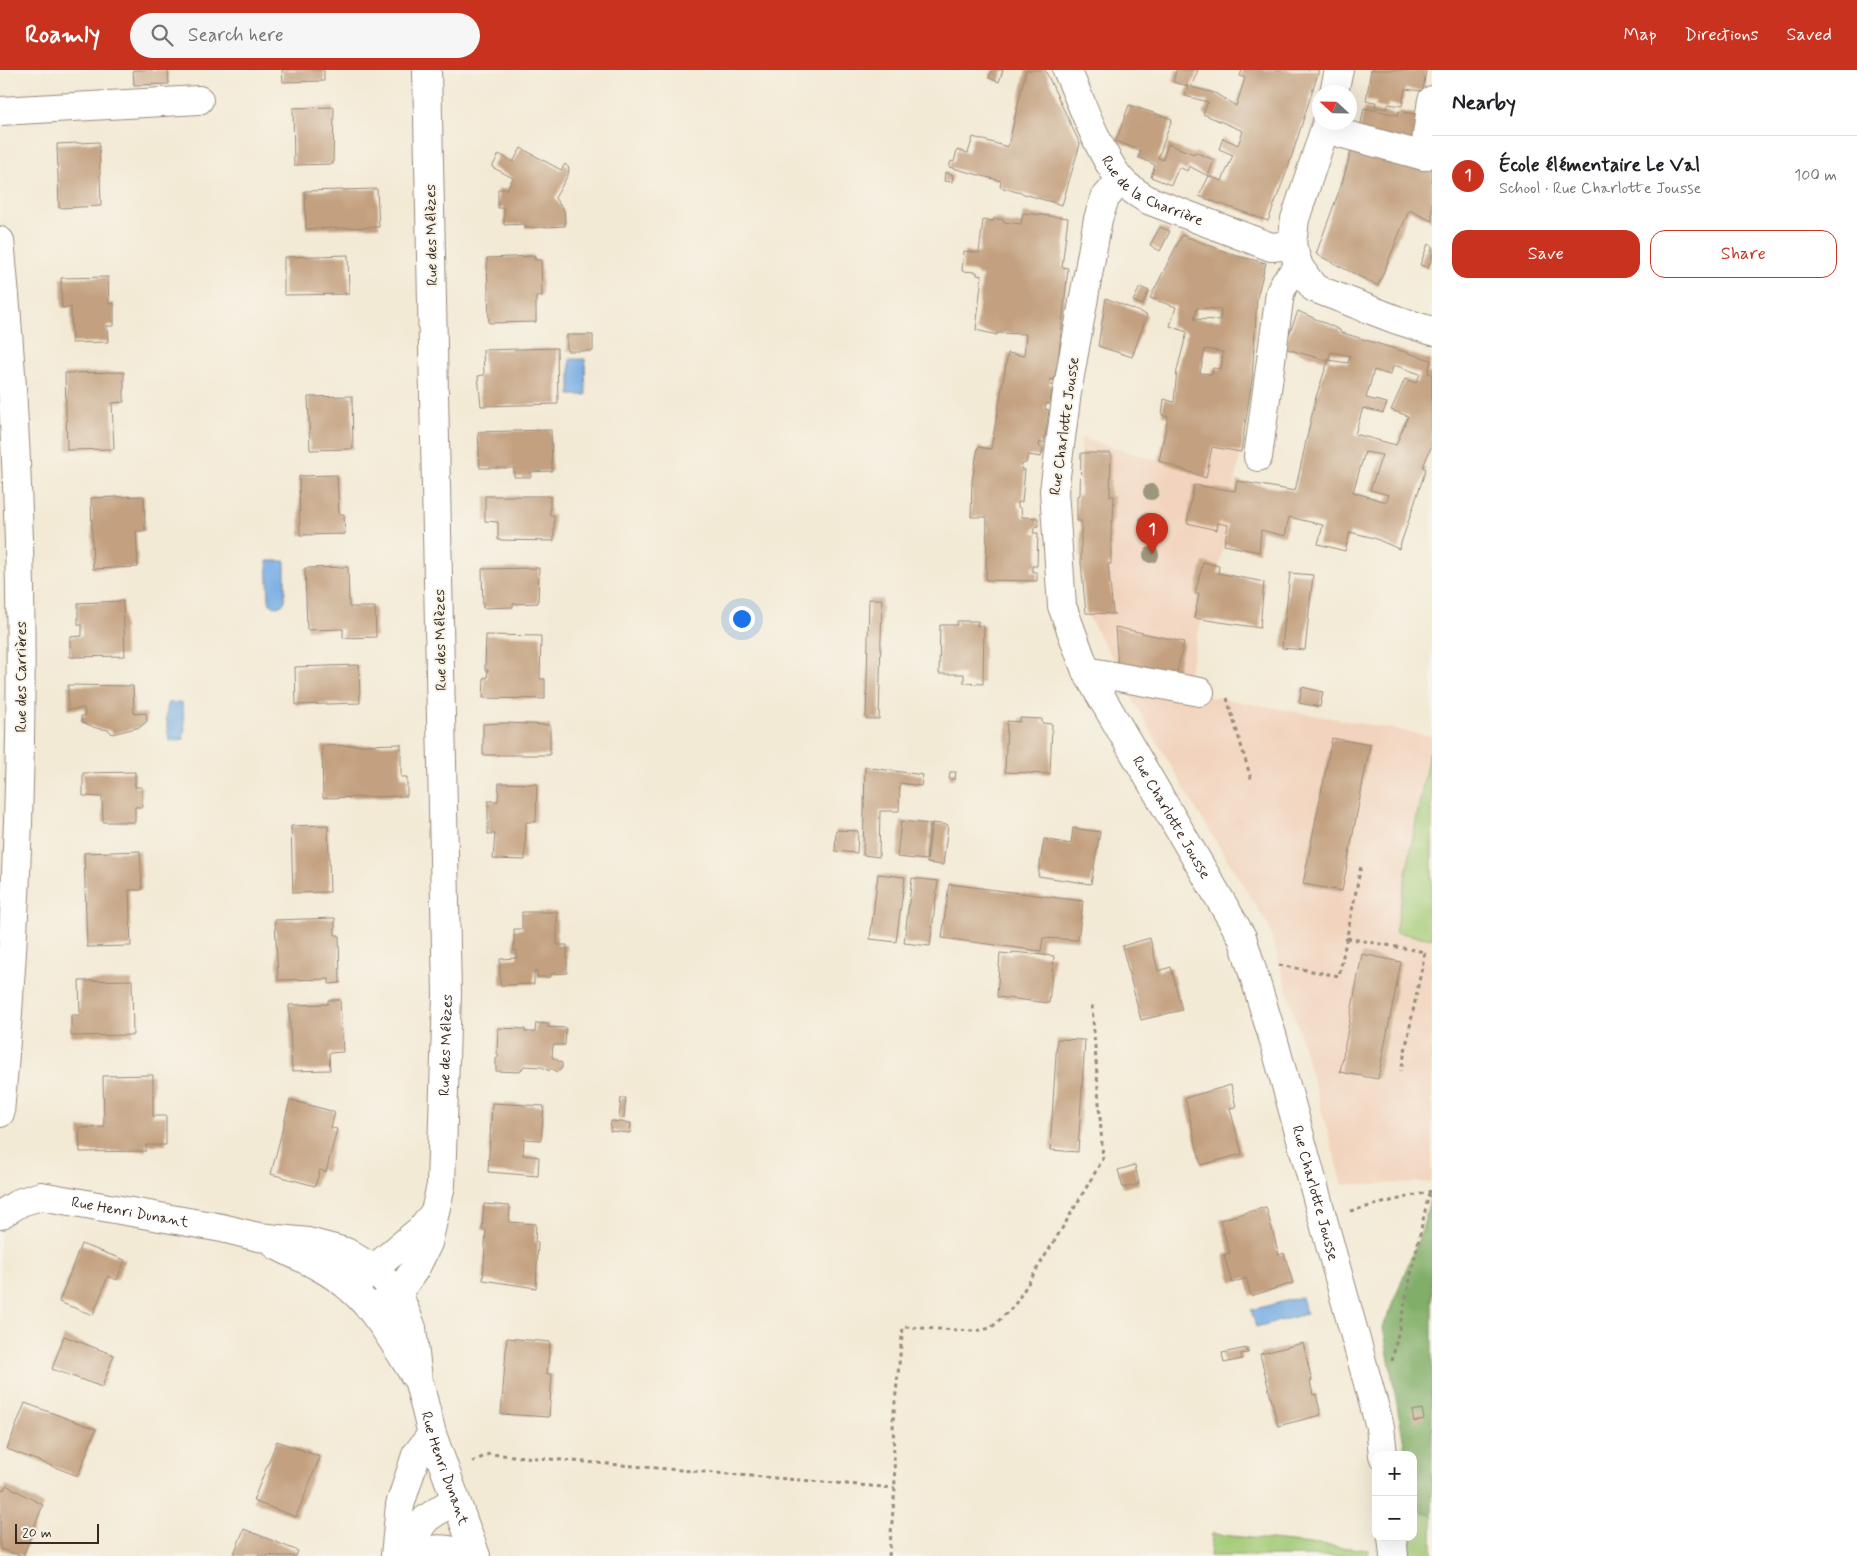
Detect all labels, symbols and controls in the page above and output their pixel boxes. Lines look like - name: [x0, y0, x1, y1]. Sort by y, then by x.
- search box: [130, 13, 480, 58]
- text: Roamly: [25, 20, 100, 51]
- icon: search: [148, 21, 176, 49]
- text: Search here: [188, 23, 284, 48]
- text: Map: [1624, 23, 1657, 47]
- text: Directions: [1685, 23, 1759, 47]
- text: Saved: [1787, 23, 1832, 47]
- north arrow: [1312, 85, 1357, 130]
- text: Nearby: [1452, 89, 1516, 117]
- street label: Rue de la Charrière: [1096, 152, 1206, 231]
- text: École élémentaire Le Val: [1499, 153, 1700, 178]
- text: 1: [1464, 165, 1472, 186]
- text: 100 m: [1794, 165, 1837, 186]
- text: School · Rue Charlotte Jousse: [1499, 178, 1701, 199]
- street label: Rue des Mélèzes: [421, 184, 443, 286]
- button: Save: [1452, 230, 1640, 278]
- button: Share: [1650, 230, 1837, 278]
- street label: Rue Charlotte Jousse: [1045, 356, 1085, 497]
- pin: 1: [1136, 513, 1168, 554]
- street label: Rue des Mélèzes: [430, 589, 452, 691]
- your location: [729, 606, 755, 632]
- street label: Rue des Carrières: [12, 621, 32, 733]
- street label: Rue Charlotte Jousse: [1127, 753, 1215, 883]
- street label: Rue des Mélèzes: [435, 994, 458, 1096]
- street label: Rue Charlotte Jousse: [1286, 1123, 1343, 1263]
- street label: Rue Henri Dunant: [70, 1193, 190, 1233]
- street label: Rue Henri Dunant: [416, 1410, 473, 1528]
- map controls: [1372, 1451, 1417, 1541]
- button: +: [1372, 1451, 1417, 1496]
- button: −: [1372, 1496, 1417, 1541]
- scale bar: [15, 1521, 99, 1544]
- text: 20 m: [22, 1524, 52, 1542]

